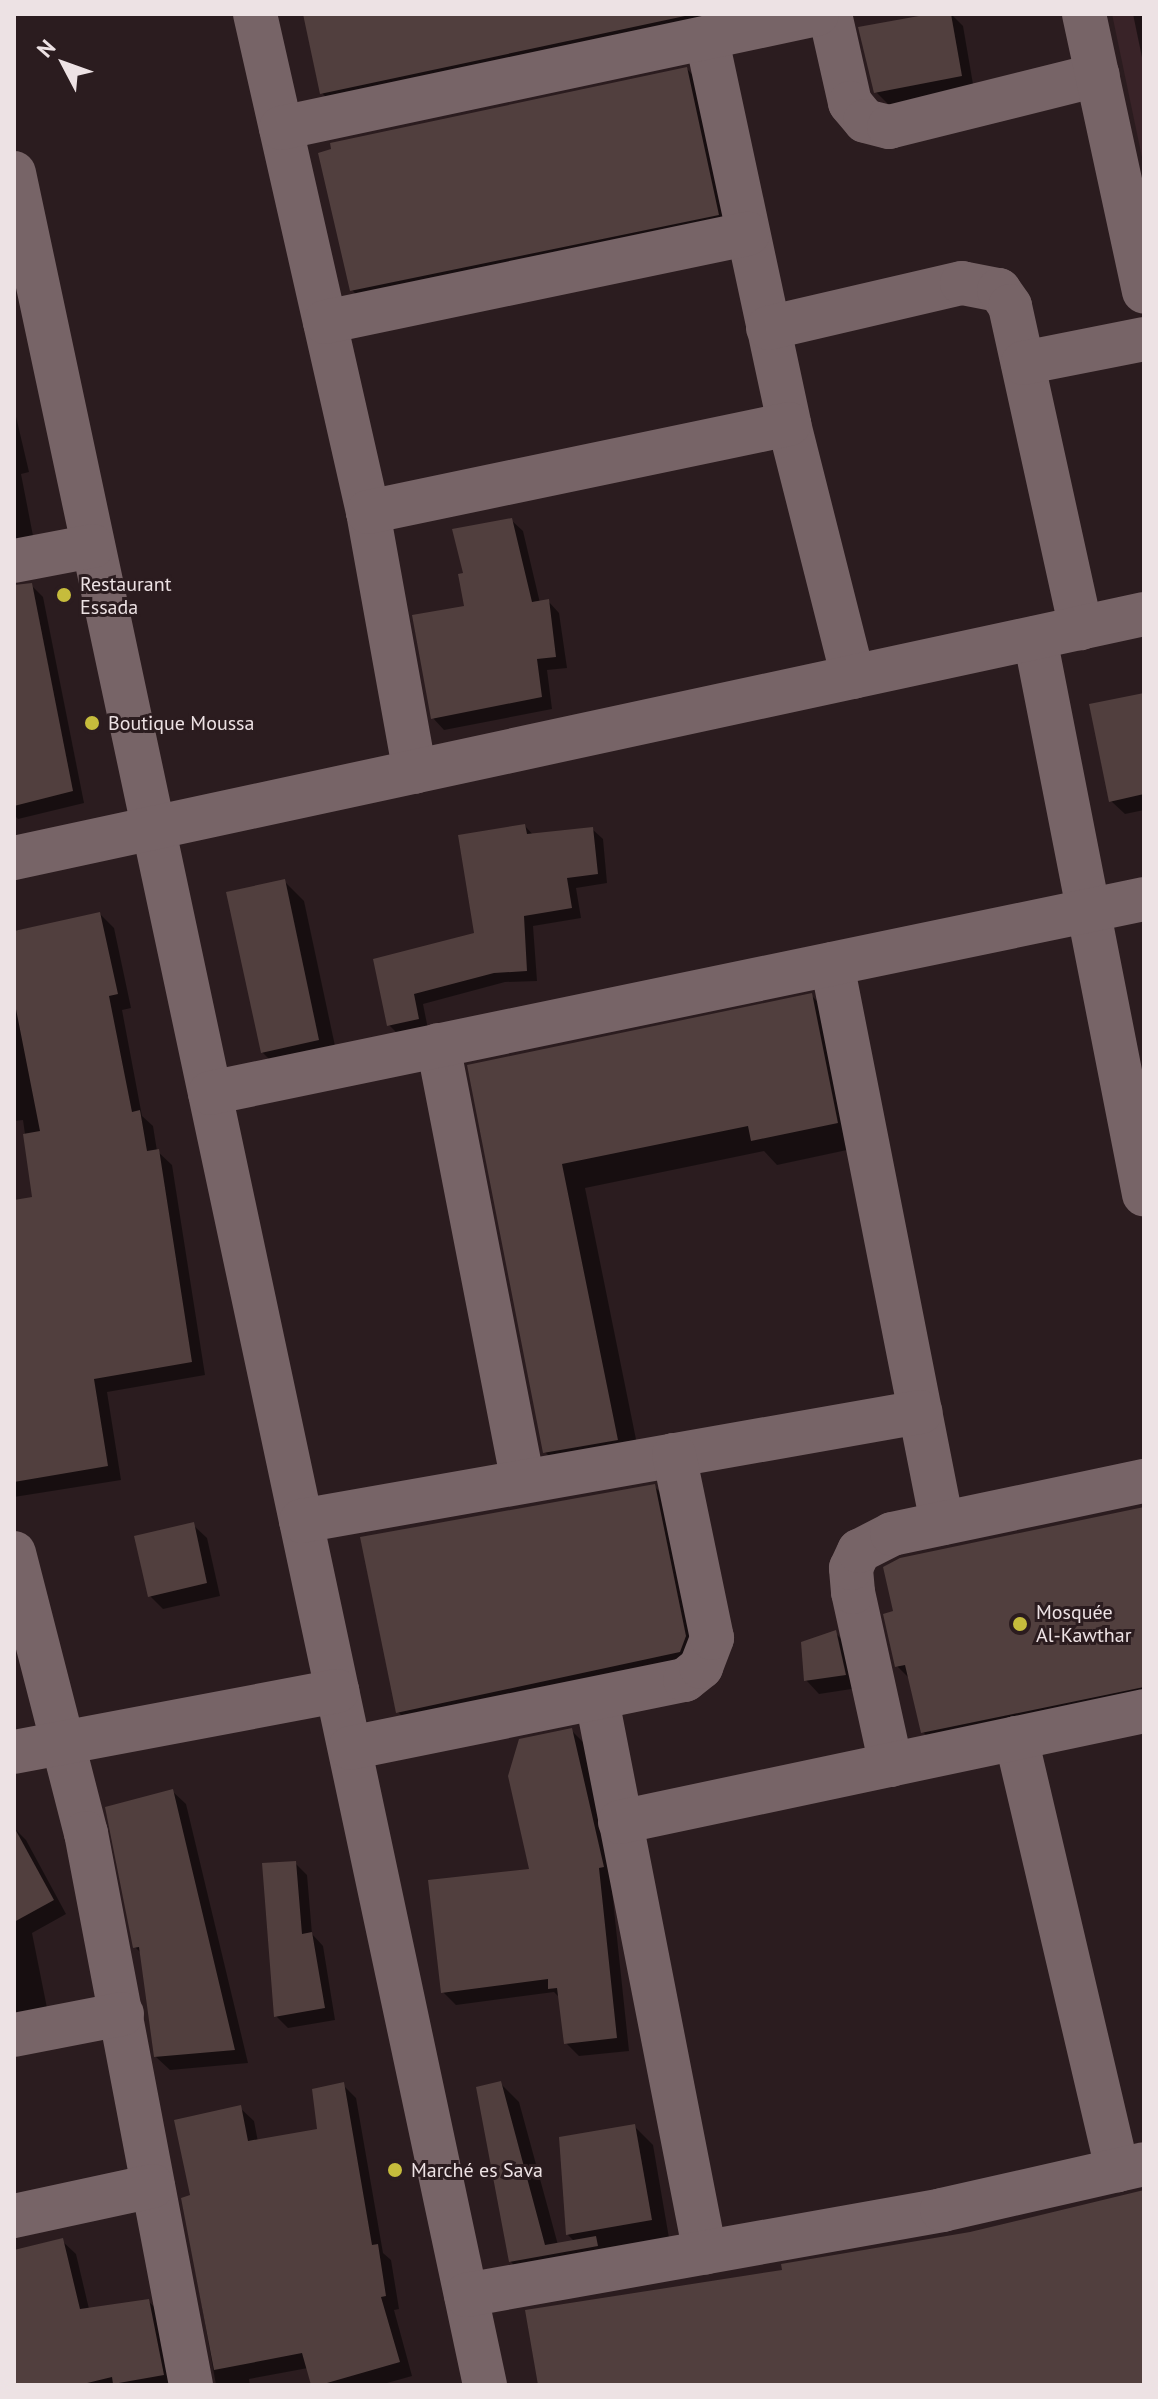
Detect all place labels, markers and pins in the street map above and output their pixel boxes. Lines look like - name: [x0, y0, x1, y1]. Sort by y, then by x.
- place label: Restaurant Essada: [80, 572, 171, 619]
- marker: Restaurant Essada: [55, 586, 73, 604]
- place label: Boutique Moussa: [108, 711, 254, 735]
- marker: Boutique Moussa: [83, 714, 101, 732]
- place label: Mosquée Al-Kawthar: [1036, 1600, 1131, 1647]
- marker: Mosquée Al-Kawthar: [1011, 1615, 1029, 1633]
- place label: Marché es Sava: [411, 2158, 543, 2182]
- marker: Marché es Sava: [386, 2161, 404, 2179]

